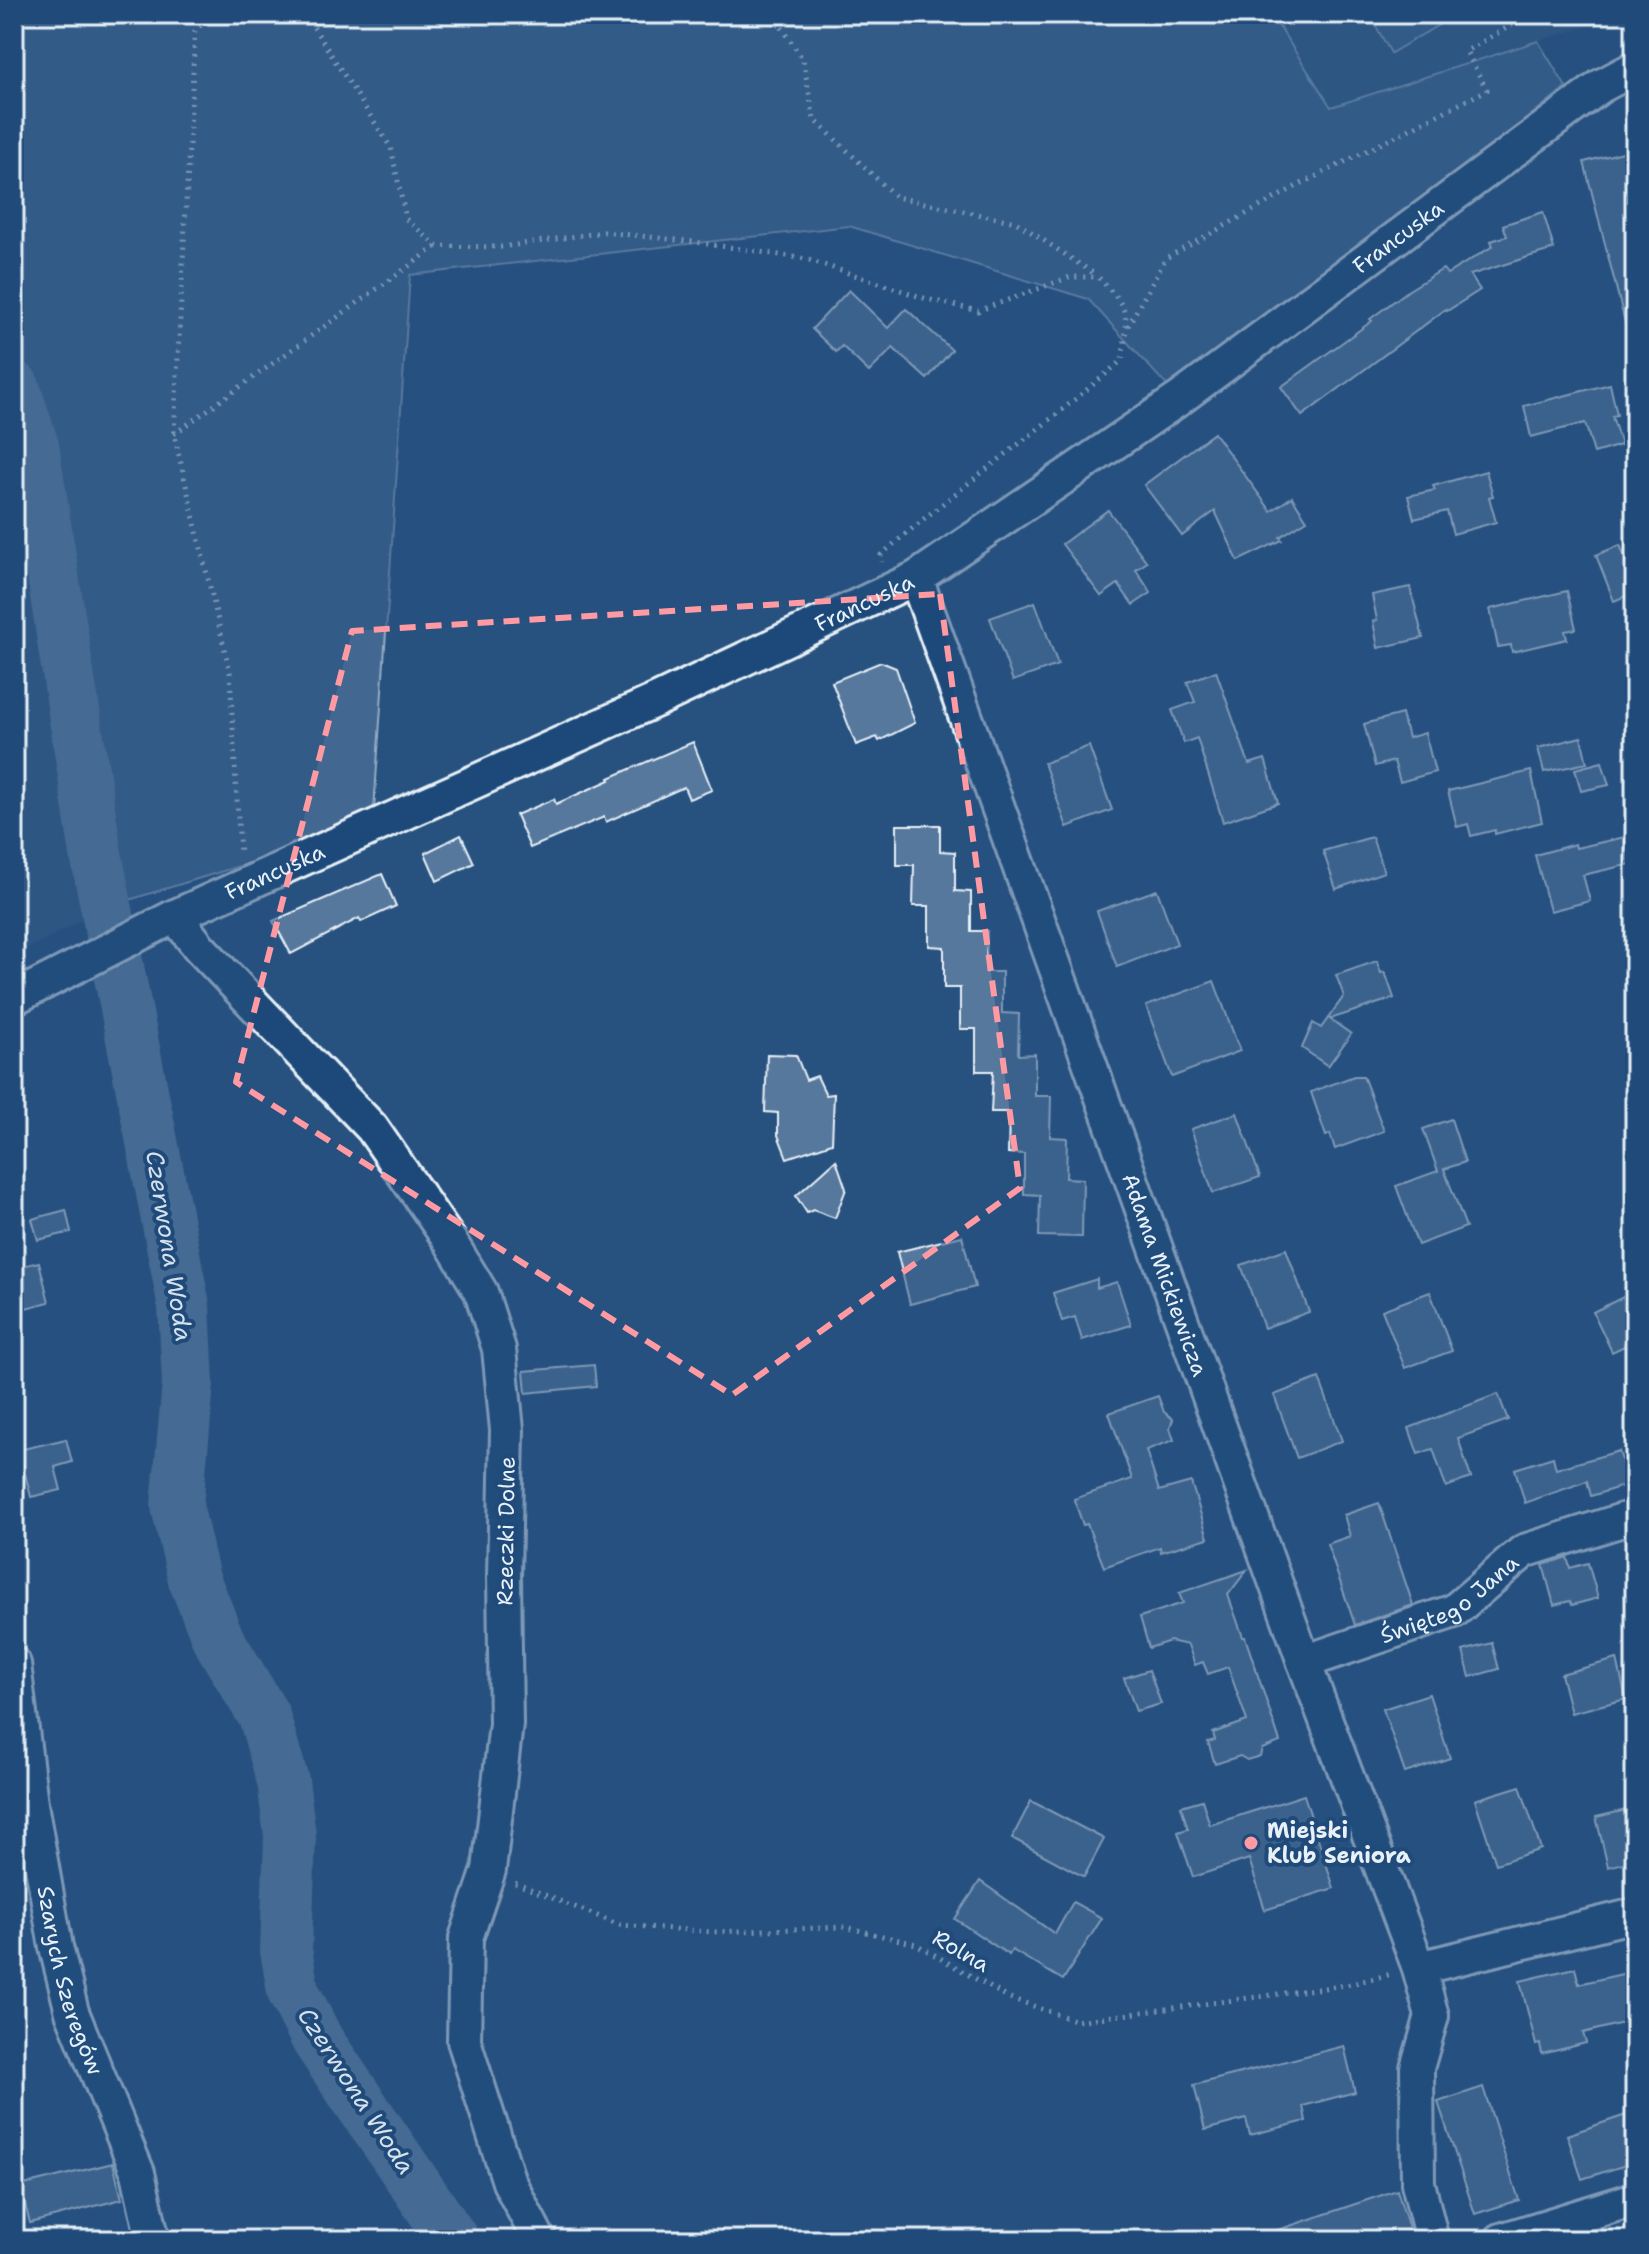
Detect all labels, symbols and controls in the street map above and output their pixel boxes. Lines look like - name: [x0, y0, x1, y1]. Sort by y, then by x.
- street label: Francuska: [1347, 193, 1450, 280]
- street label: Francuska: [810, 566, 919, 638]
- street label: Francuska: [220, 836, 330, 906]
- water label: Czerwona Woda: [138, 1148, 200, 1344]
- street label: Adama Mickiewicza: [1116, 1169, 1215, 1380]
- street label: Rzeczki Dolne: [490, 1456, 522, 1606]
- street label: Świętego Jana: [1376, 1548, 1525, 1650]
- place label: Miejski Klub Seniora: [1267, 1816, 1411, 1870]
- marker: Miejski Klub Seniora: [1242, 1834, 1260, 1852]
- street label: Szarych Szeregów: [31, 1884, 111, 2079]
- street label: Rolna: [927, 1923, 995, 1979]
- water label: Czerwona Woda: [290, 2001, 422, 2181]

